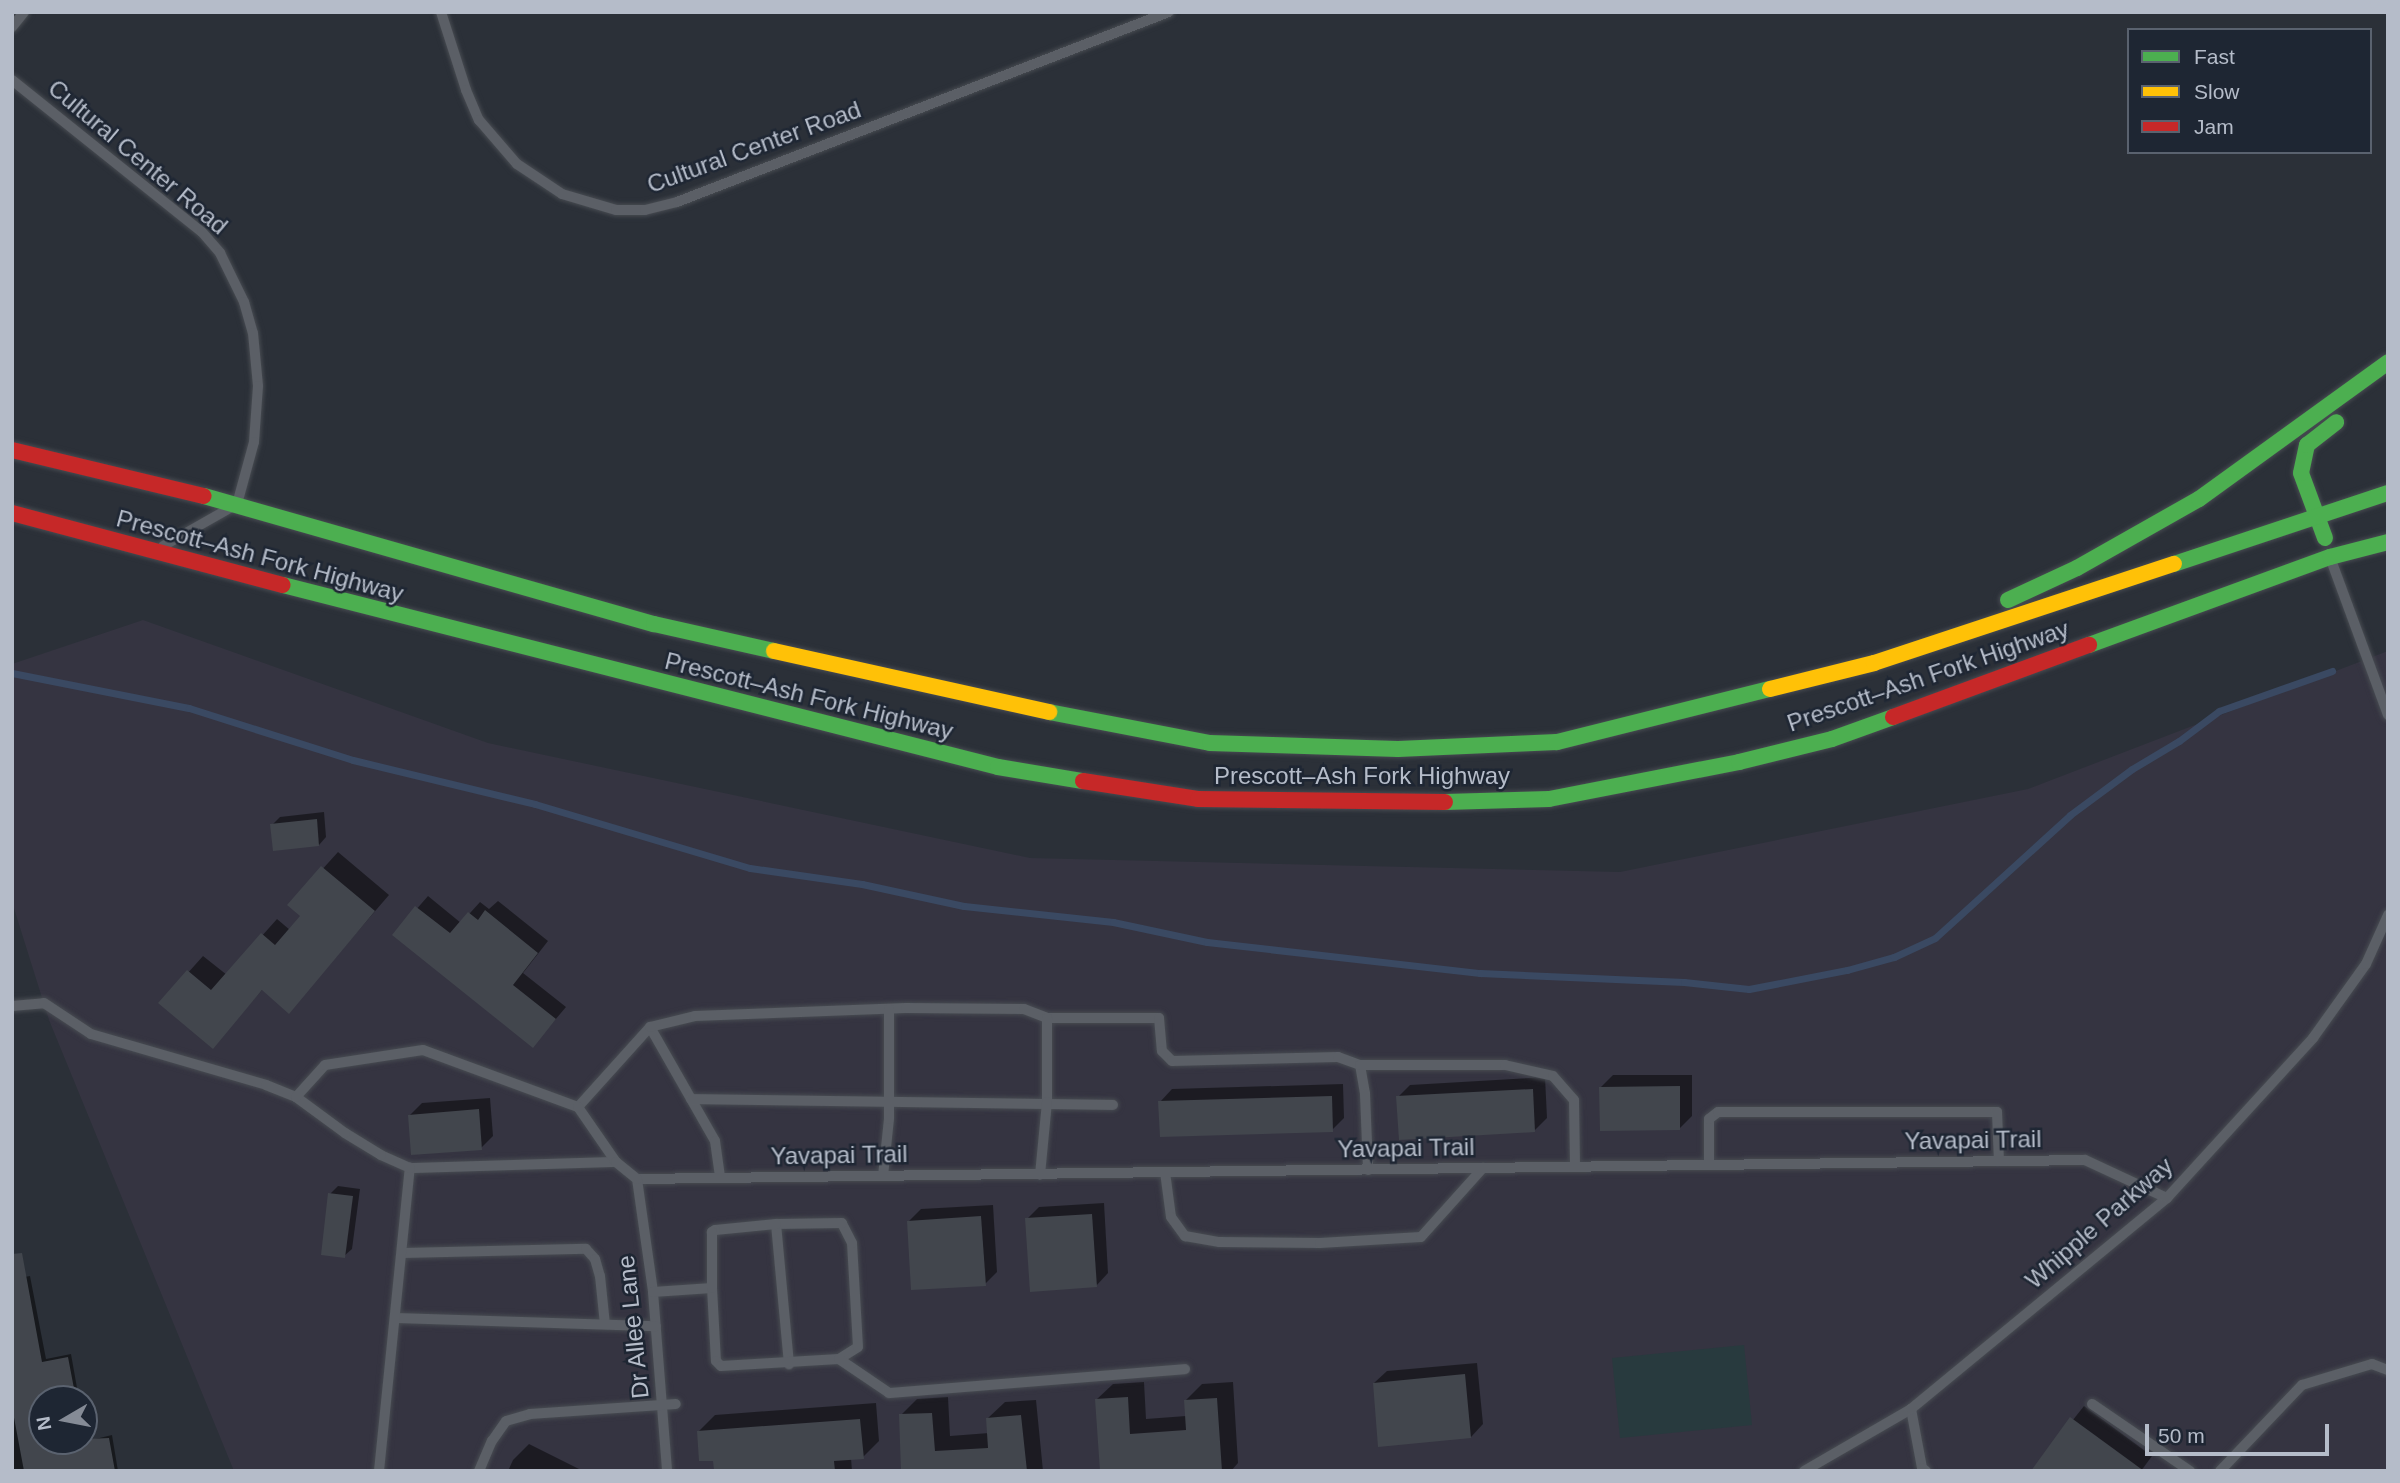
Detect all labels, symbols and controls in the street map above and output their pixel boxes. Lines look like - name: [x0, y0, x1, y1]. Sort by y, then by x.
- legend: [2127, 28, 2372, 154]
- text: Fast: [2194, 45, 2235, 68]
- street label: Cultural Center Road: [42, 74, 234, 240]
- text: Slow: [2194, 80, 2240, 103]
- street label: Cultural Center Road: [643, 95, 865, 199]
- text: Jam: [2194, 115, 2234, 138]
- street label: Prescott–Ash Fork Highway: [113, 504, 407, 608]
- street label: Prescott–Ash Fork Highway: [1783, 614, 2073, 738]
- street label: Prescott–Ash Fork Highway: [662, 646, 956, 746]
- street label: Prescott–Ash Fork Highway: [1214, 762, 1510, 790]
- street label: Yavapai Trail: [1904, 1124, 2042, 1156]
- street label: Yavapai Trail: [1337, 1132, 1475, 1164]
- street label: Yavapai Trail: [770, 1139, 908, 1171]
- street label: Whipple Parkway: [2020, 1151, 2178, 1295]
- street label: Dr Allee Lane: [611, 1253, 655, 1401]
- north arrow: [28, 1385, 98, 1455]
- scale bar: [2148, 1410, 2332, 1454]
- text: N: [32, 1415, 55, 1432]
- text: 50 m: [2158, 1424, 2205, 1447]

